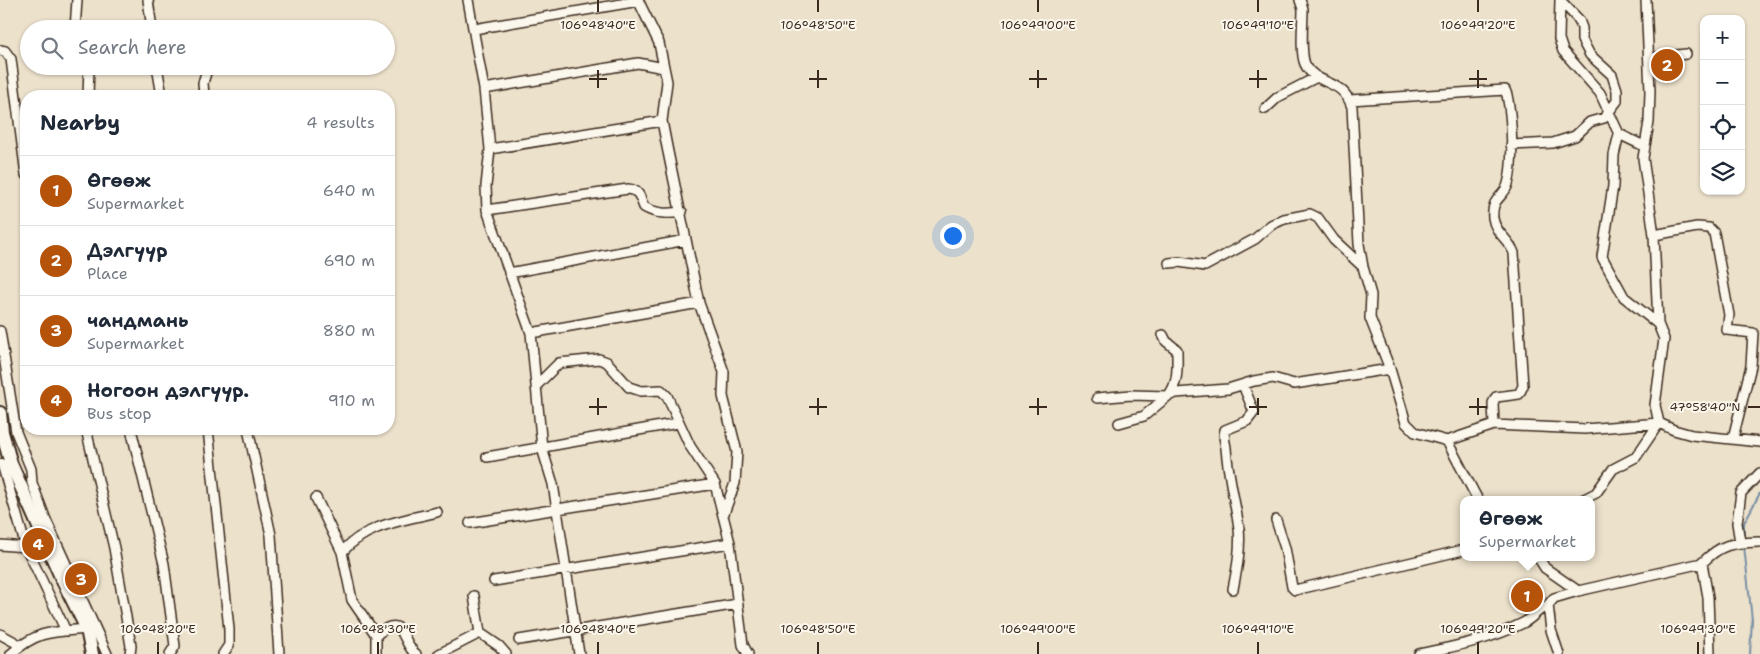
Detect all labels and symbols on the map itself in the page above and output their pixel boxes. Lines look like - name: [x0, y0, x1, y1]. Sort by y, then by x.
- text: 106°48'40"E: [560, 17, 636, 33]
- text: 106°48'50"E: [781, 17, 855, 33]
- text: 106°49'00"E: [1000, 17, 1076, 33]
- text: 106°49'10"E: [1222, 17, 1294, 33]
- text: 106°49'20"E: [1440, 17, 1516, 33]
- pin: 2: [1651, 46, 1683, 84]
- your location: [940, 223, 966, 249]
- text: 47°58'40"N: [1670, 399, 1740, 415]
- pin: 4: [22, 525, 54, 563]
- pin: 3: [65, 560, 97, 598]
- pin: 1: [1511, 577, 1543, 615]
- text: 106°48'20"E: [120, 621, 196, 637]
- text: 106°48'30"E: [340, 621, 416, 637]
- text: 106°48'40"E: [560, 621, 636, 637]
- text: 106°48'50"E: [781, 621, 855, 637]
- text: 106°49'00"E: [1000, 621, 1076, 637]
- text: 106°49'10"E: [1222, 621, 1294, 637]
- text: 106°49'20"E: [1440, 621, 1516, 637]
- text: 106°49'30"E: [1660, 621, 1736, 637]

